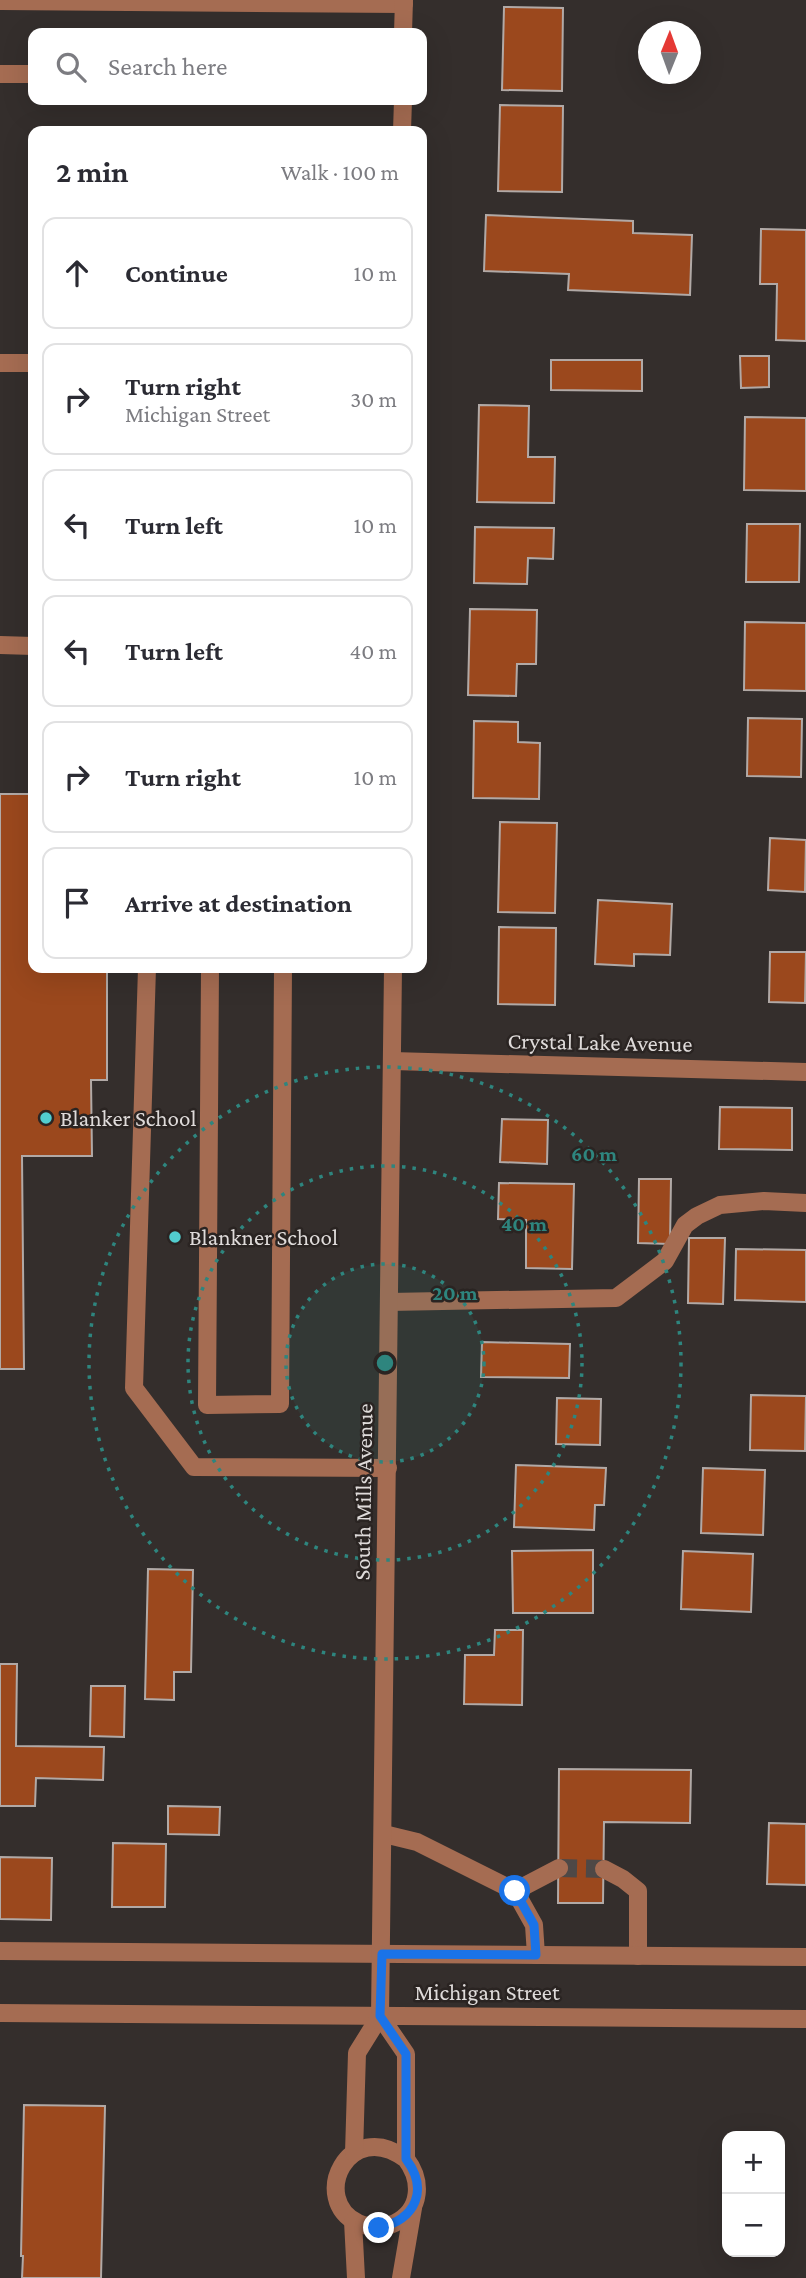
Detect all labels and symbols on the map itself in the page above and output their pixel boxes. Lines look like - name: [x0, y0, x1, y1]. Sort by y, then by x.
- north arrow: [638, 21, 701, 84]
- street label: Crystal Lake Avenue: [507, 1027, 693, 1057]
- place label: Blanker School: [60, 1105, 196, 1131]
- marker: Blanker School: [38, 1110, 54, 1126]
- text: 60 m: [571, 1142, 617, 1166]
- text: 40 m: [501, 1212, 547, 1236]
- place label: Blankner School: [189, 1224, 338, 1250]
- marker: Blankner School: [167, 1229, 183, 1245]
- text: 20 m: [432, 1281, 478, 1305]
- centre of rings: [373, 1351, 397, 1375]
- street label: South Mills Avenue: [348, 1403, 378, 1581]
- route start: [499, 1875, 530, 1906]
- street label: Michigan Street: [414, 1979, 560, 2005]
- route end: [363, 2212, 394, 2243]

